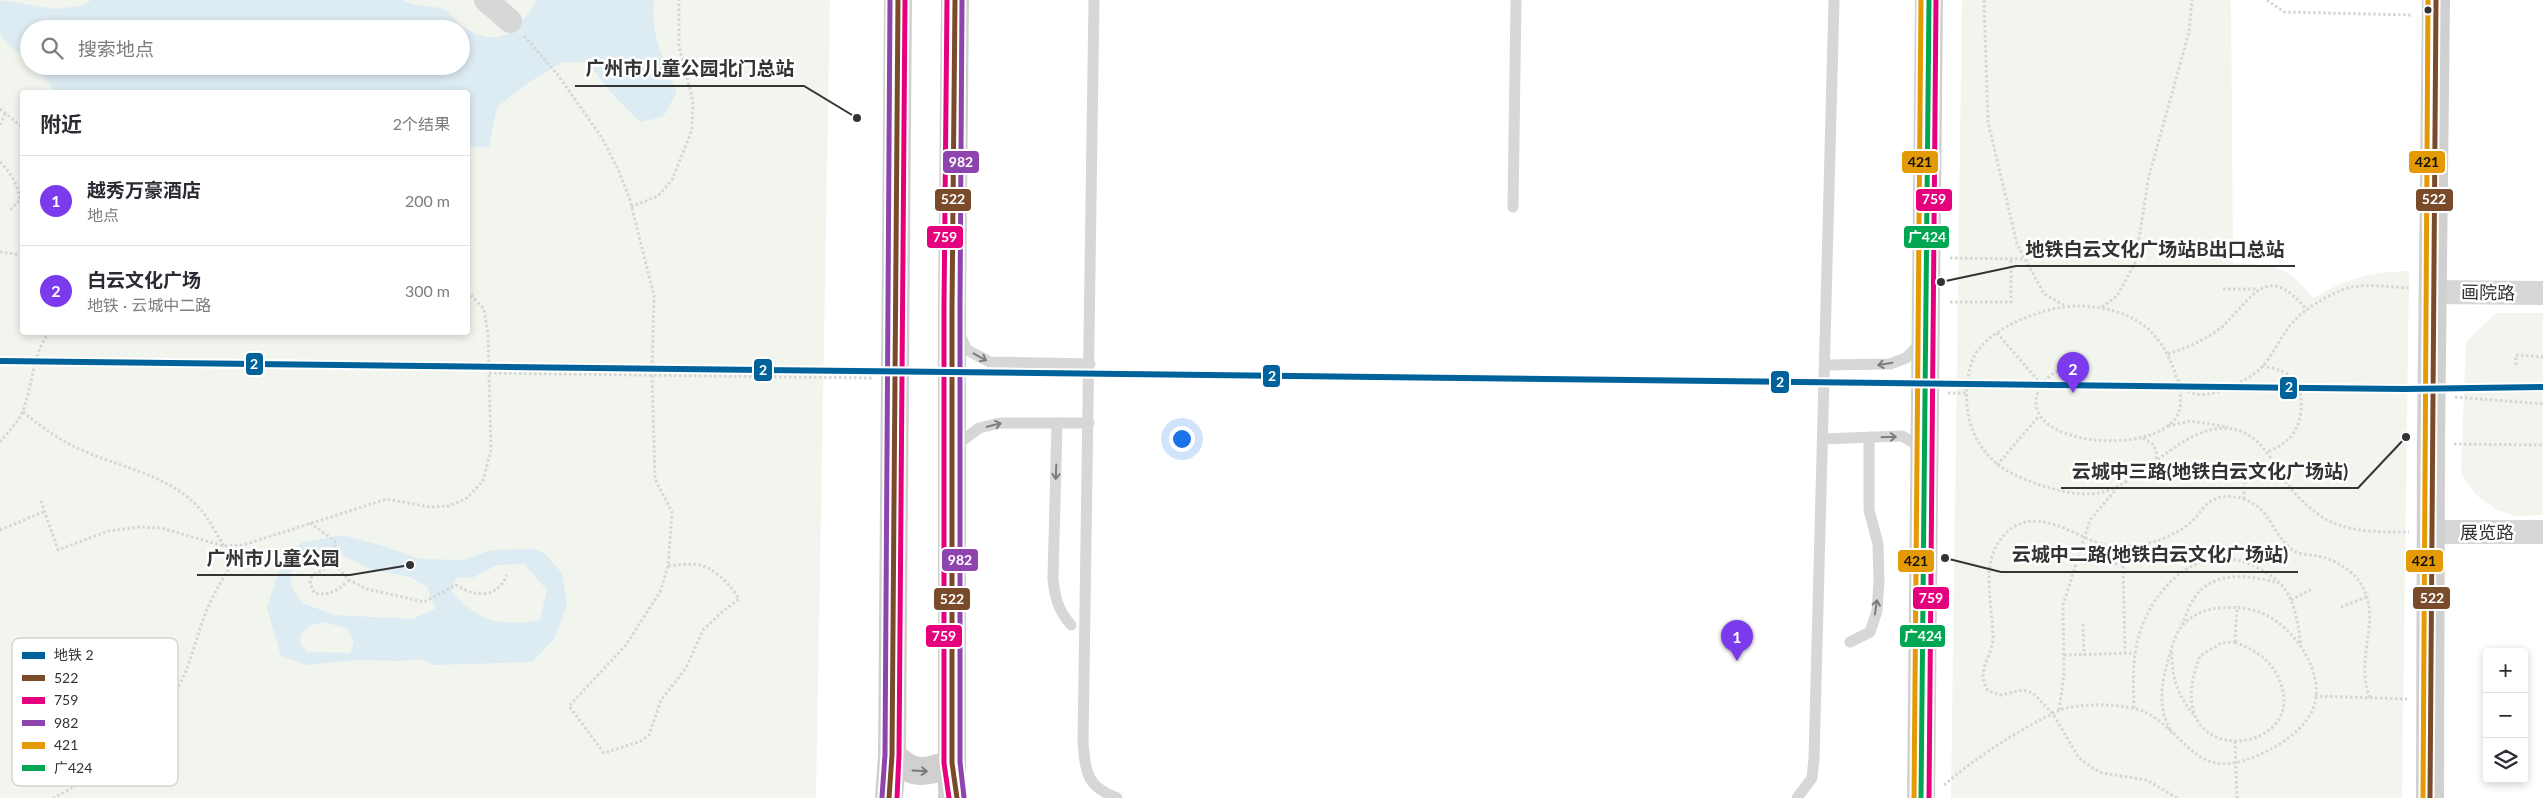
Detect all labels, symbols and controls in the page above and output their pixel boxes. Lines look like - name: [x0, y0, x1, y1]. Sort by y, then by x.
- unlabelled marker: [2423, 5, 2433, 15]
- search box: [20, 20, 470, 75]
- icon: search: [38, 34, 66, 62]
- text: 搜索地点: [78, 37, 154, 60]
- callout: 广州市儿童公园北门总站: [575, 52, 804, 86]
- text: 广州市儿童公园北门总站: [585, 56, 795, 79]
- text: 附近: [40, 111, 82, 136]
- text: 2个结果: [393, 114, 450, 133]
- line badge: 982: [942, 150, 980, 174]
- line badge: 421: [1901, 150, 1939, 174]
- line badge: 421: [2408, 150, 2446, 174]
- text: 982: [949, 153, 973, 170]
- text: 421: [1908, 153, 1932, 170]
- text: 421: [2415, 153, 2439, 170]
- text: 越秀万豪酒店: [87, 178, 201, 201]
- line badge: 522: [934, 188, 972, 212]
- line badge: 759: [1915, 188, 1953, 212]
- line badge: 522: [2415, 188, 2454, 212]
- text: 522: [941, 190, 965, 207]
- text: 759: [1922, 190, 1946, 207]
- text: 522: [2422, 190, 2446, 207]
- text: 1: [51, 191, 61, 210]
- text: 200 m: [405, 191, 450, 210]
- text: 地点: [87, 205, 119, 224]
- line badge: 759: [926, 225, 964, 249]
- line badge: 广424: [1903, 225, 1950, 249]
- text: 759: [933, 228, 957, 245]
- text: 广424: [1908, 228, 1946, 245]
- callout: 地铁白云文化广场站B出口总站: [2016, 232, 2295, 266]
- text: 地铁白云文化广场站B出口总站: [2025, 237, 2285, 260]
- text: 白云文化广场: [87, 268, 201, 291]
- text: 2: [51, 281, 61, 300]
- text: 300 m: [405, 281, 450, 300]
- street label: 画院路: [2461, 281, 2515, 303]
- text: 地铁 · 云城中二路: [87, 295, 211, 314]
- line badge: 2: [245, 352, 264, 376]
- one-way arrow: [973, 352, 988, 362]
- pin: 2: [2057, 352, 2089, 393]
- text: 2: [250, 355, 258, 372]
- line badge: 2: [753, 358, 773, 382]
- one-way arrow: [1878, 360, 1894, 370]
- text: 2: [759, 361, 767, 378]
- line badge: 2: [1262, 364, 1281, 388]
- text: 2: [1268, 367, 1276, 384]
- line badge: 2: [1770, 370, 1790, 394]
- text: 2: [1776, 373, 1784, 390]
- line badge: 2: [2279, 376, 2298, 400]
- text: 2: [2285, 378, 2293, 395]
- one-way arrow: [986, 419, 1002, 429]
- your location: [1169, 426, 1195, 452]
- one-way arrow: [1880, 432, 1897, 442]
- callout: 云城中三路(地铁白云文化广场站): [2061, 454, 2358, 488]
- text: 云城中三路(地铁白云文化广场站): [2072, 459, 2348, 482]
- one-way arrow: [1051, 464, 1061, 480]
- street label: 展览路: [2460, 521, 2514, 543]
- callout: 云城中二路(地铁白云文化广场站): [2001, 538, 2298, 572]
- callout: 广州市儿童公园: [197, 541, 350, 575]
- text: 云城中二路(地铁白云文化广场站): [2012, 542, 2288, 565]
- text: 广州市儿童公园: [206, 546, 340, 569]
- line badge: 982: [941, 548, 979, 572]
- line badge: 421: [1897, 549, 1935, 573]
- line badge: 421: [2405, 549, 2444, 573]
- text: 982: [948, 551, 972, 568]
- text: 421: [1904, 552, 1928, 569]
- text: 421: [2412, 552, 2436, 569]
- line badge: 759: [1912, 586, 1950, 610]
- line badge: 522: [2412, 586, 2451, 610]
- line badge: 522: [933, 587, 971, 611]
- text: 759: [1919, 589, 1943, 606]
- text: 522: [2420, 589, 2444, 606]
- text: 522: [940, 590, 964, 607]
- one-way arrow: [1872, 599, 1882, 615]
- pin: 1: [1721, 620, 1753, 661]
- line badge: 759: [925, 624, 963, 648]
- line badge: 广424: [1899, 624, 1946, 648]
- text: 759: [932, 627, 956, 644]
- text: 广424: [1904, 627, 1942, 644]
- legend: [12, 638, 178, 786]
- text: 地铁 2: [54, 646, 94, 663]
- map controls: [2483, 648, 2528, 783]
- button: +: [2483, 648, 2528, 693]
- text: 522: [54, 669, 78, 686]
- text: 759: [54, 691, 78, 708]
- button: −: [2483, 693, 2528, 738]
- text: 982: [54, 714, 78, 731]
- text: 421: [54, 736, 78, 753]
- button: layers: [2483, 738, 2528, 783]
- text: 广424: [54, 759, 92, 776]
- one-way arrow: [912, 766, 928, 775]

